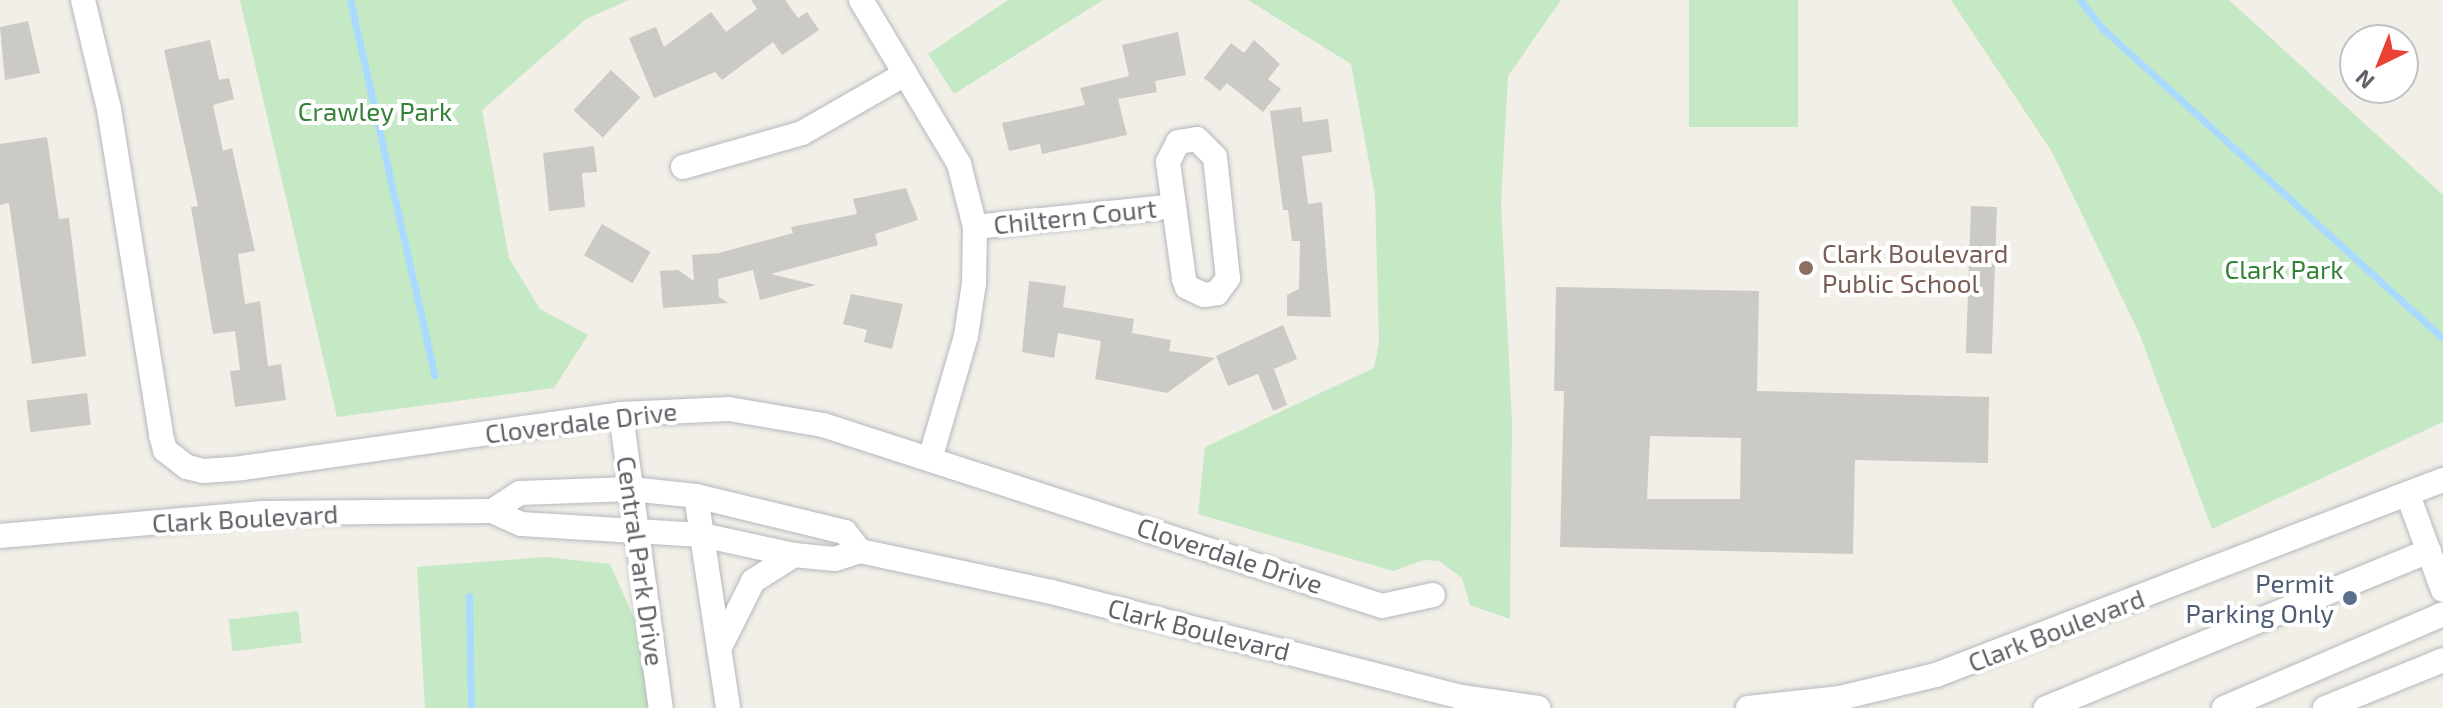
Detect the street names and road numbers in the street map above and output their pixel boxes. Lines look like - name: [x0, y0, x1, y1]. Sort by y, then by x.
- street label: Chiltern Court: [992, 192, 1158, 240]
- street label: Cloverdale Drive: [483, 395, 679, 449]
- street label: Central Park Drive: [611, 454, 671, 668]
- street label: Clark Boulevard: [151, 498, 339, 538]
- street label: Cloverdale Drive: [1133, 510, 1327, 600]
- street label: Clark Boulevard: [1963, 582, 2149, 678]
- street label: Clark Boulevard: [1105, 591, 1293, 667]

